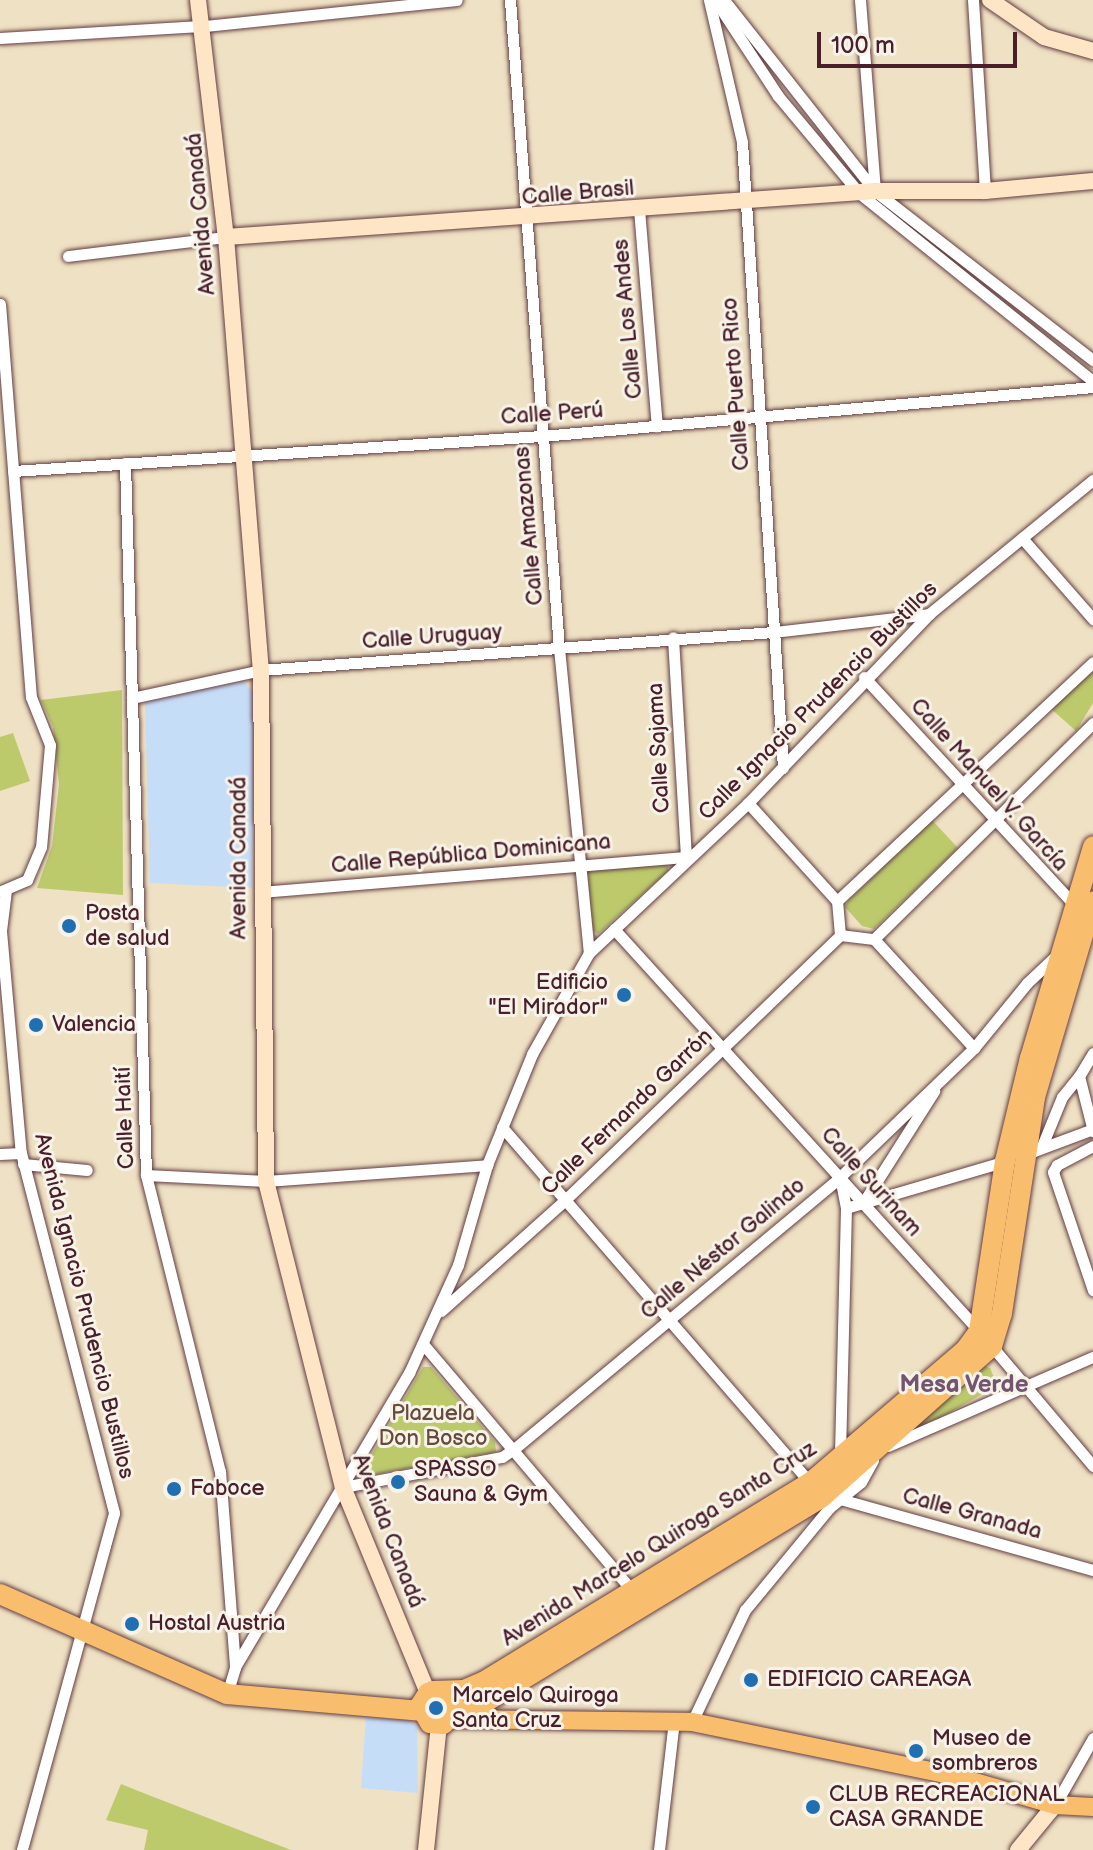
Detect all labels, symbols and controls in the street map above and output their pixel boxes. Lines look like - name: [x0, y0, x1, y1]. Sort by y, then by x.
- scale bar: [821, 16, 1021, 66]
- text: 100 m: [831, 31, 895, 60]
- street label: Avenida Canadá: [181, 132, 221, 296]
- street label: Calle Brasil: [521, 175, 635, 211]
- street label: Calle Los Andes: [608, 238, 648, 400]
- street label: Calle Puerto Rico: [717, 297, 755, 471]
- street label: Calle Perú: [500, 397, 604, 431]
- street label: Calle Amazonas: [509, 445, 549, 607]
- street label: Calle Ignacio Prudencio Bustillos: [693, 576, 943, 826]
- street label: Calle Uruguay: [361, 619, 503, 655]
- street label: Calle Sajama: [642, 682, 676, 814]
- street label: Calle Manuel V. García: [904, 693, 1074, 877]
- street label: Avenida Canadá: [226, 777, 252, 939]
- street label: Calle República Dominicana: [330, 829, 612, 879]
- place label: Posta de salud: [85, 900, 170, 952]
- marker: Posta de salud: [60, 917, 78, 935]
- place label: Edificio "El Mirador": [488, 969, 608, 1020]
- marker: Edificio "El Mirador": [615, 986, 633, 1004]
- place label: Valencia: [52, 1012, 136, 1038]
- marker: Valencia: [27, 1016, 45, 1034]
- street label: Calle Fernando Garrón: [536, 1023, 718, 1201]
- street label: Calle Haití: [110, 1066, 140, 1170]
- street label: Calle Surinam: [815, 1122, 927, 1242]
- street label: Avenida Ignacio Prudencio Bustillos: [28, 1131, 140, 1481]
- street label: Calle Néstor Galindo: [635, 1173, 811, 1325]
- district label: Mesa Verde: [899, 1371, 1029, 1399]
- park label: Plazuela Don Bosco: [378, 1400, 488, 1452]
- street label: Avenida Marcelo Quiroga Santa Cruz: [497, 1436, 821, 1652]
- street label: Avenida Canadá: [347, 1450, 429, 1612]
- place label: SPASSO Sauna & Gym: [414, 1456, 548, 1508]
- marker: SPASSO Sauna & Gym: [389, 1473, 407, 1491]
- place label: Faboce: [190, 1476, 265, 1502]
- marker: Faboce: [165, 1480, 183, 1498]
- street label: Calle Granada: [899, 1483, 1045, 1545]
- place label: Hostal Austria: [148, 1611, 286, 1637]
- marker: Hostal Austria: [123, 1615, 141, 1633]
- place label: EDIFICIO CAREAGA: [767, 1667, 971, 1693]
- marker: EDIFICIO CAREAGA: [742, 1671, 760, 1689]
- place label: Marcelo Quiroga Santa Cruz: [452, 1682, 619, 1734]
- marker: Marcelo Quiroga Santa Cruz: [427, 1699, 445, 1717]
- place label: Museo de sombreros: [932, 1725, 1038, 1776]
- marker: Museo de sombreros: [907, 1742, 925, 1760]
- place label: CLUB RECREACIONAL CASA GRANDE: [829, 1781, 1065, 1832]
- marker: CLUB RECREACIONAL CASA GRANDE: [804, 1798, 822, 1816]

